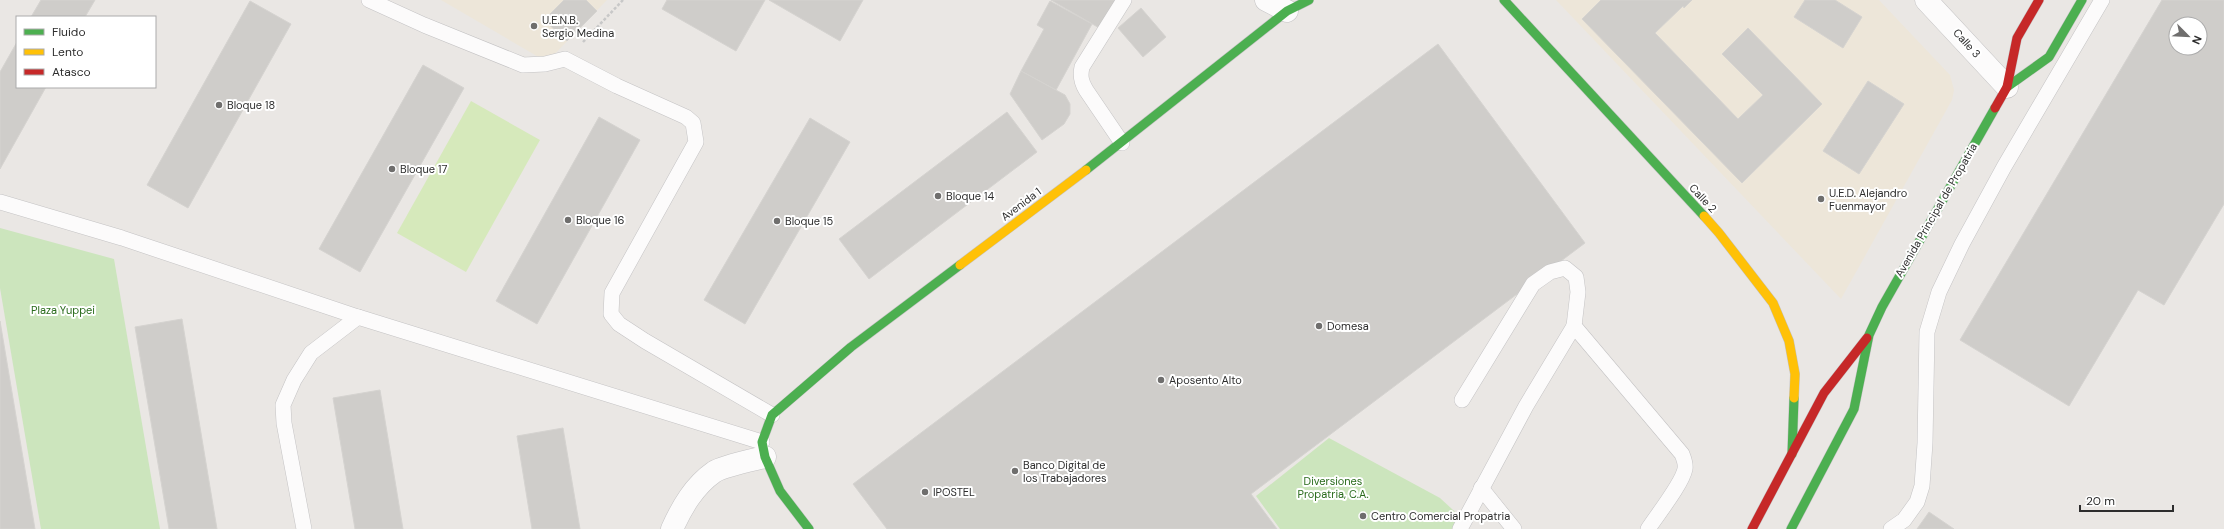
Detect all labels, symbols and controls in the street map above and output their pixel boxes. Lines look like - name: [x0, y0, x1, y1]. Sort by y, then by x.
- place label: U.E.N.B. Sergio Medina: [542, 13, 614, 40]
- legend: [16, 16, 156, 88]
- north arrow: [2168, 16, 2208, 56]
- marker: U.E.N.B. Sergio Medina: [529, 21, 539, 31]
- text: Fluido: [52, 24, 86, 40]
- street label: Calle 3: [1950, 26, 1984, 60]
- text: N: [2189, 34, 2205, 47]
- text: Lento: [52, 44, 83, 60]
- text: Atasco: [52, 64, 91, 80]
- place label: Bloque 18: [227, 98, 275, 112]
- marker: Bloque 18: [214, 100, 224, 110]
- street label: Avenida Principal de Propatria: [1892, 140, 1980, 280]
- place label: Bloque 17: [400, 162, 447, 176]
- marker: Bloque 17: [387, 164, 397, 174]
- street label: Calle 2: [1686, 181, 1720, 215]
- street label: Avenida 1: [998, 184, 1044, 224]
- place label: U.E.D. Alejandro Fuenmayor: [1829, 186, 1907, 213]
- place label: Bloque 14: [946, 189, 994, 203]
- marker: Bloque 14: [933, 191, 943, 201]
- marker: U.E.D. Alejandro Fuenmayor: [1816, 194, 1826, 204]
- place label: Bloque 16: [576, 213, 624, 227]
- place label: Bloque 15: [785, 214, 833, 228]
- marker: Bloque 16: [563, 215, 573, 225]
- marker: Bloque 15: [772, 216, 782, 226]
- park label: Plaza Yuppei: [31, 303, 95, 317]
- place label: Domesa: [1327, 319, 1369, 333]
- marker: Domesa: [1314, 321, 1324, 331]
- place label: Aposento Alto: [1169, 373, 1242, 387]
- marker: Aposento Alto: [1156, 375, 1166, 385]
- place label: Banco Digital de los Trabajadores: [1023, 458, 1107, 485]
- marker: Banco Digital de los Trabajadores: [1010, 466, 1020, 476]
- park label: Diversiones Propatria, C.A.: [1298, 474, 1368, 501]
- place label: IPOSTEL: [933, 485, 975, 499]
- marker: IPOSTEL: [920, 487, 930, 497]
- scale bar: [2080, 487, 2173, 513]
- text: 20 m: [2086, 493, 2115, 509]
- place label: Centro Comercial Propatria: [1371, 509, 1510, 523]
- marker: Centro Comercial Propatria: [1358, 511, 1368, 521]

